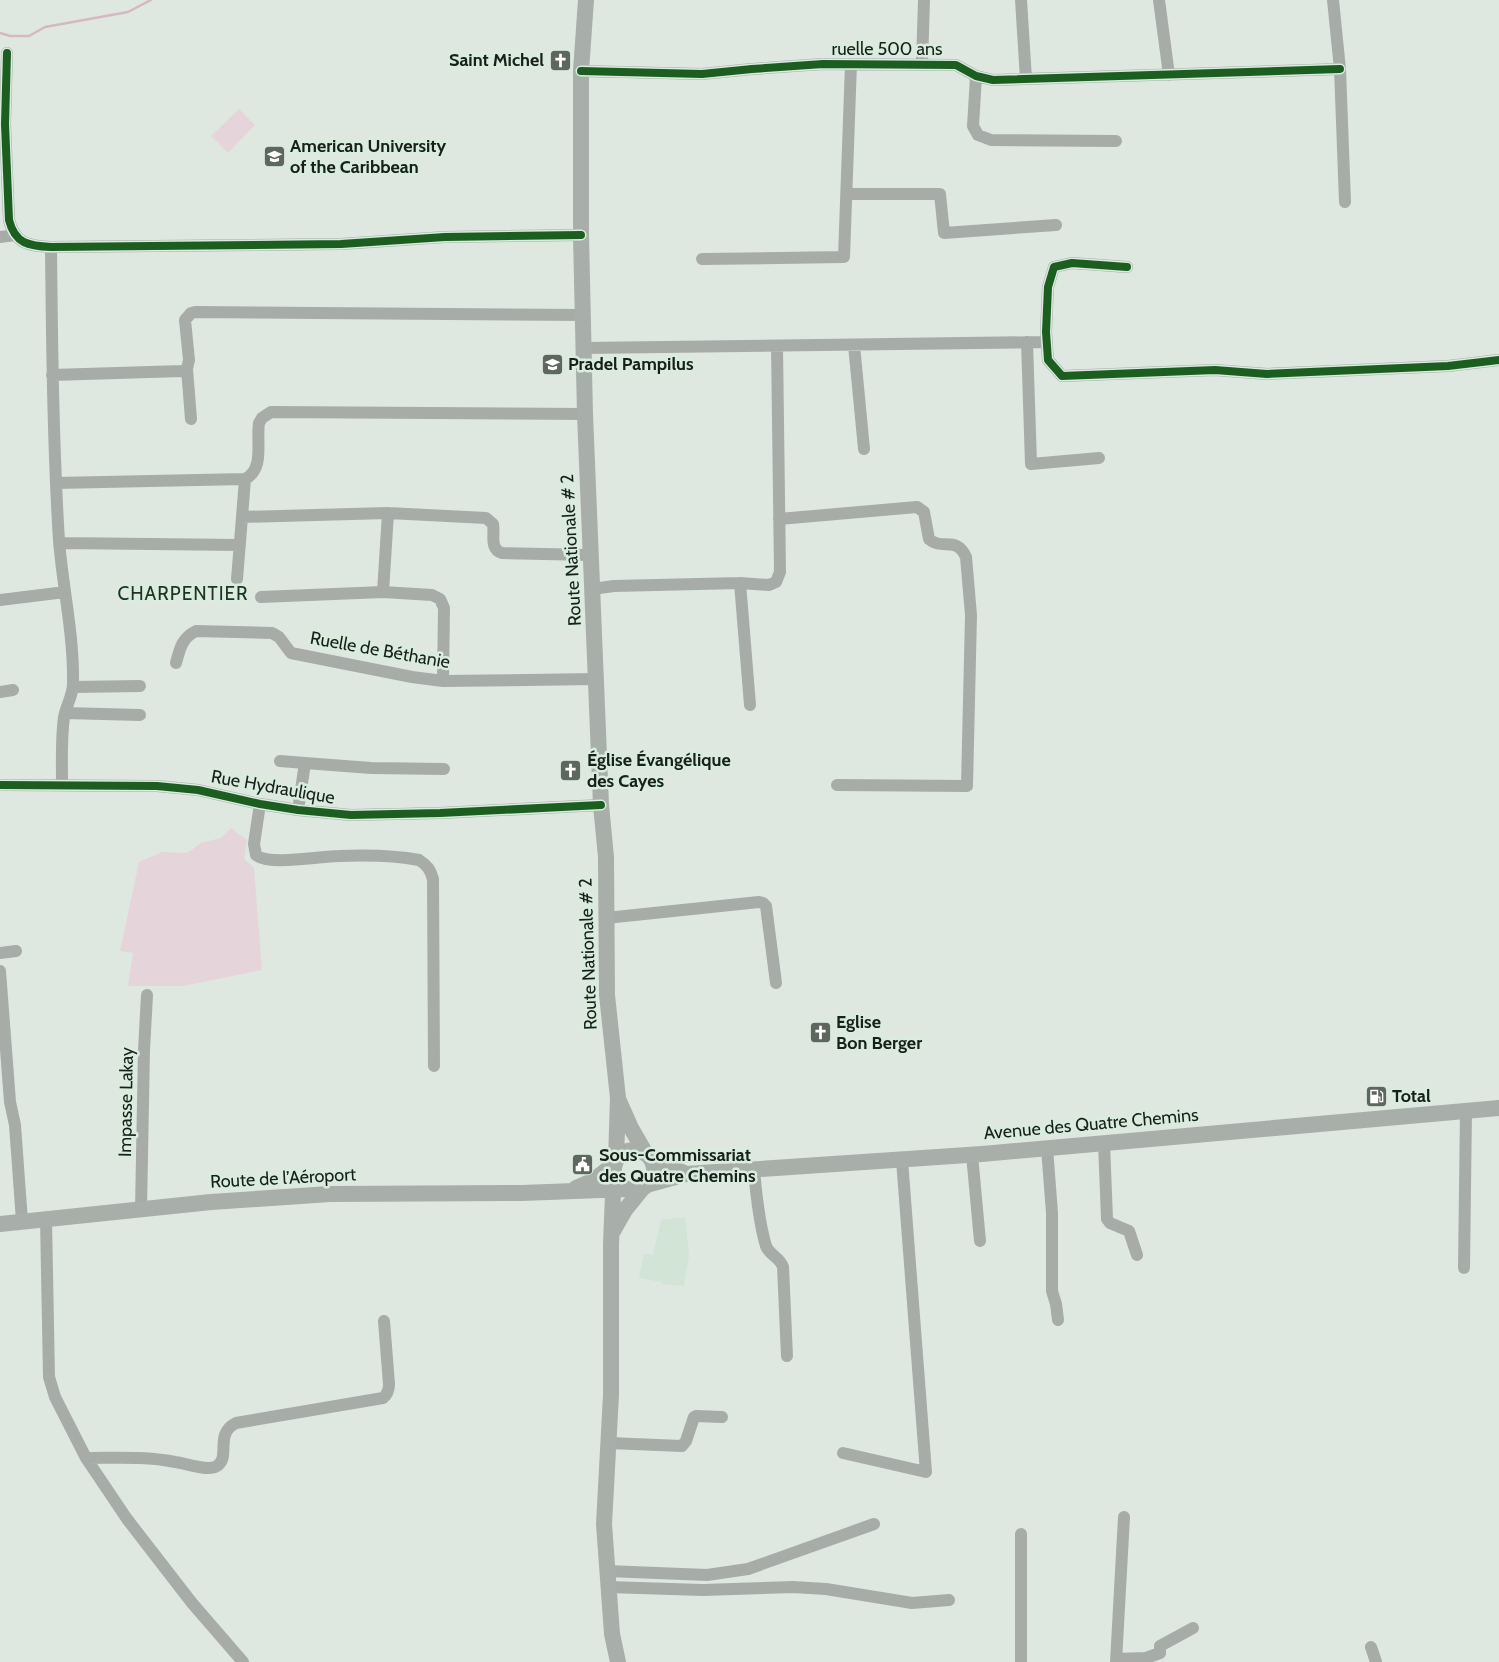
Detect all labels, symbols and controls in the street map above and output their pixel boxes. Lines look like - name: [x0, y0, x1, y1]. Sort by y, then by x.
- street label: ruelle 500 ans: [831, 38, 943, 60]
- church icon: Saint Michel: [548, 48, 572, 72]
- place label: Saint Michel: [449, 49, 544, 71]
- place label: American University of the Caribbean: [290, 135, 447, 178]
- school or university icon: American University of the Caribbean: [262, 144, 286, 168]
- school or university icon: Pradel Pampilus: [540, 352, 564, 376]
- place label: Pradel Pampilus: [568, 353, 694, 375]
- street label: Route Nationale # 2: [556, 473, 586, 627]
- district label: CHARPENTIER: [117, 582, 249, 605]
- street label: Ruelle de Béthanie: [308, 627, 452, 673]
- place label: Église Évangélique des Cayes: [587, 749, 731, 792]
- church icon: Église Évangélique des Cayes: [559, 758, 583, 782]
- street label: Rue Hydraulique: [209, 765, 337, 809]
- street label: Route Nationale # 2: [574, 878, 602, 1030]
- place label: Eglise Bon Berger: [836, 1011, 922, 1054]
- church icon: Eglise Bon Berger: [808, 1020, 832, 1044]
- street label: Impasse Lakay: [114, 1047, 138, 1157]
- fuel station icon: Total: [1364, 1084, 1388, 1108]
- place label: Total: [1392, 1085, 1431, 1107]
- street label: Avenue des Quatre Chemins: [983, 1104, 1199, 1144]
- place label: Sous-Commissariat des Quatre Chemins: [599, 1144, 756, 1187]
- public building icon: Sous-Commissariat des Quatre Chemins: [571, 1153, 595, 1177]
- street label: Route de l’Aéroport: [210, 1163, 356, 1193]

